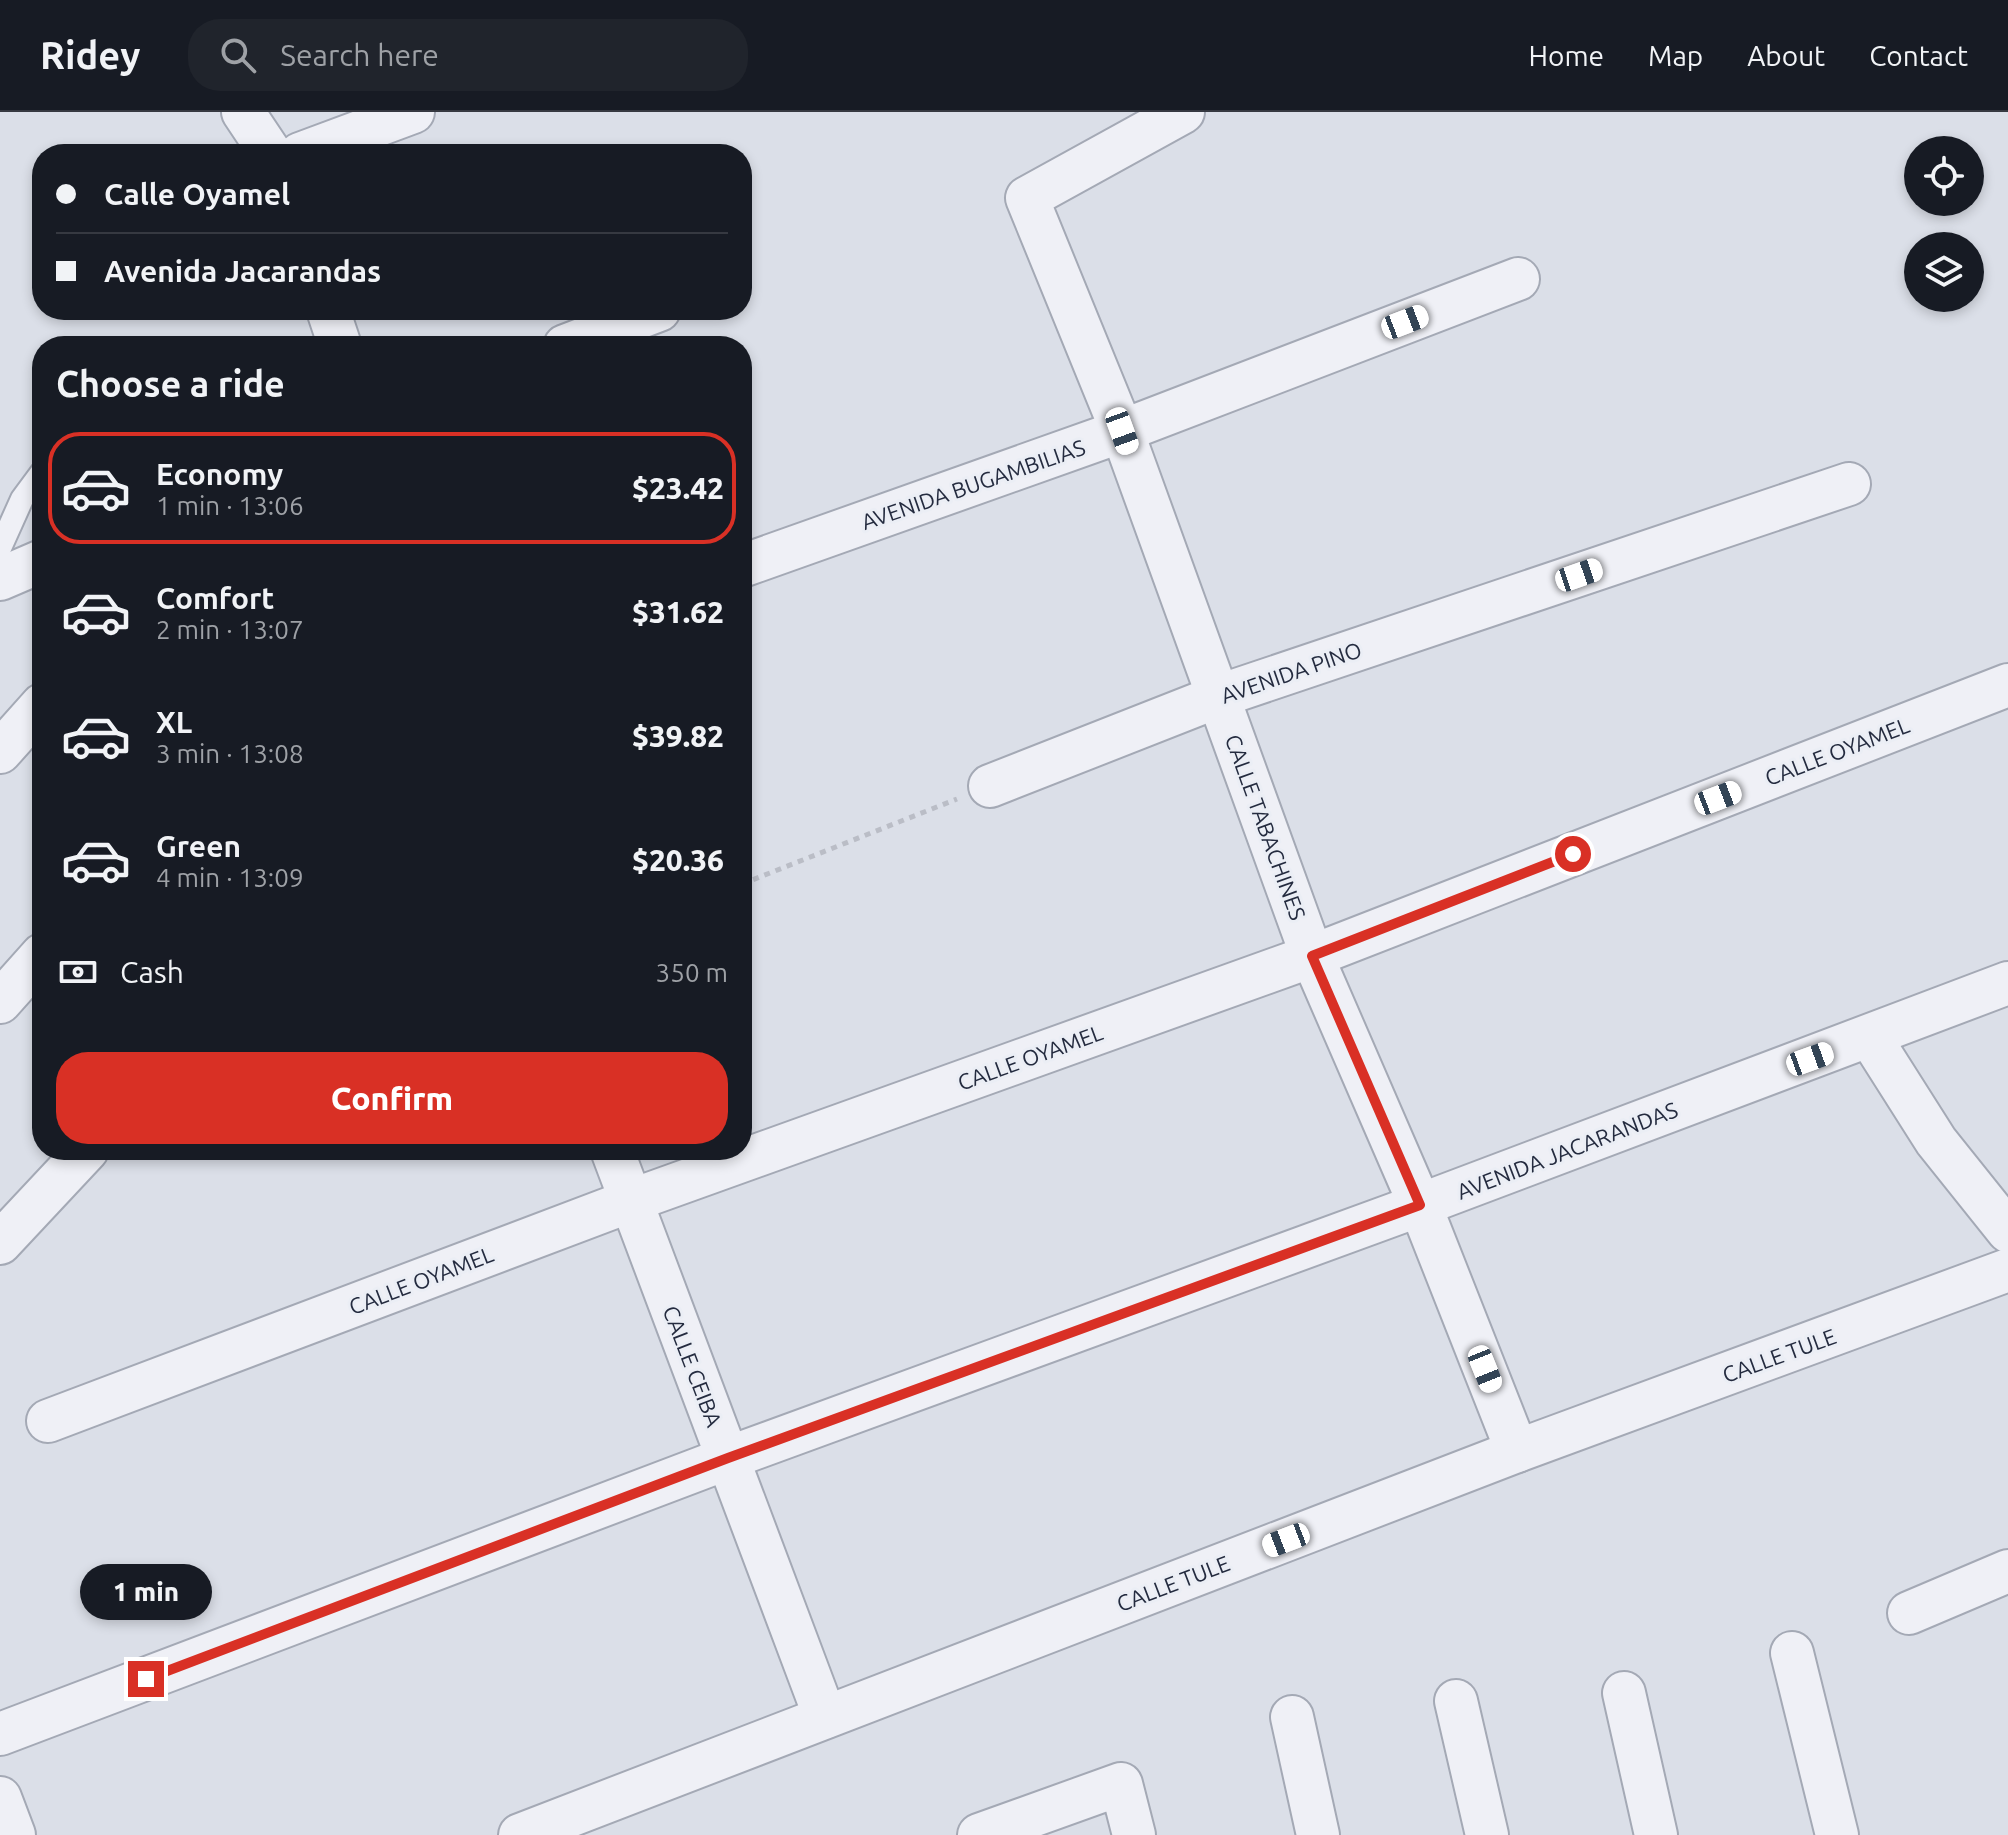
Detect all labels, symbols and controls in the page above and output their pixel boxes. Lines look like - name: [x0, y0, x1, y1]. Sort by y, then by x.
- search box: [188, 19, 748, 91]
- icon: search: [216, 33, 260, 77]
- text: Ridey: [40, 34, 140, 76]
- text: Search here: [280, 38, 439, 72]
- text: Home: [1529, 40, 1604, 71]
- text: Map: [1648, 40, 1703, 71]
- text: About: [1747, 40, 1825, 71]
- text: Contact: [1869, 40, 1968, 71]
- map controls: [1904, 136, 1984, 312]
- button: locate: [1904, 136, 1984, 216]
- text: Calle Oyamel: [104, 177, 290, 211]
- button: layers: [1904, 232, 1984, 312]
- text: Avenida Jacarandas: [104, 254, 381, 288]
- car: [1378, 302, 1432, 342]
- text: Choose a ride: [56, 363, 285, 404]
- car: [1103, 404, 1141, 458]
- street label: AVENIDA BUGAMBILIAS: [858, 434, 1088, 534]
- icon: car: [60, 452, 132, 524]
- text: Economy: [156, 457, 283, 491]
- text: $23.42: [632, 471, 724, 505]
- text: 1 min · 13:06: [156, 491, 304, 520]
- car: [1552, 556, 1606, 594]
- icon: car: [60, 576, 132, 648]
- text: Comfort: [156, 581, 274, 615]
- text: $31.62: [632, 595, 724, 629]
- text: 2 min · 13:07: [156, 615, 304, 644]
- street label: AVENIDA PINO: [1217, 636, 1365, 708]
- icon: car: [60, 700, 132, 772]
- text: XL: [156, 705, 192, 739]
- street label: CALLE OYAMEL: [1761, 712, 1913, 790]
- text: $39.82: [632, 719, 724, 753]
- street label: CALLE TABACHINES: [1221, 731, 1311, 923]
- text: 3 min · 13:08: [156, 739, 304, 768]
- car: [1691, 778, 1745, 818]
- icon: car: [60, 824, 132, 896]
- text: Green: [156, 829, 241, 863]
- route start: [1555, 836, 1591, 872]
- text: $20.36: [632, 843, 724, 877]
- text: 4 min · 13:09: [156, 863, 304, 892]
- icon: cash: [56, 950, 100, 994]
- text: Cash: [120, 955, 184, 989]
- text: 350 m: [656, 958, 728, 987]
- street label: CALLE OYAMEL: [954, 1019, 1106, 1095]
- car: [1783, 1040, 1837, 1078]
- button: Confirm: [56, 1052, 728, 1144]
- street label: AVENIDA JACARANDAS: [1453, 1096, 1681, 1204]
- street label: CALLE OYAMEL: [345, 1241, 497, 1319]
- street label: CALLE CEIBA: [658, 1302, 728, 1431]
- street label: CALLE TULE: [1719, 1323, 1839, 1387]
- car: [1465, 1342, 1505, 1396]
- car: [1259, 1520, 1313, 1560]
- street label: CALLE TULE: [1113, 1550, 1233, 1616]
- callout: 1 min: [80, 1563, 212, 1619]
- text: 1 min: [113, 1577, 179, 1606]
- route end: [128, 1661, 164, 1697]

